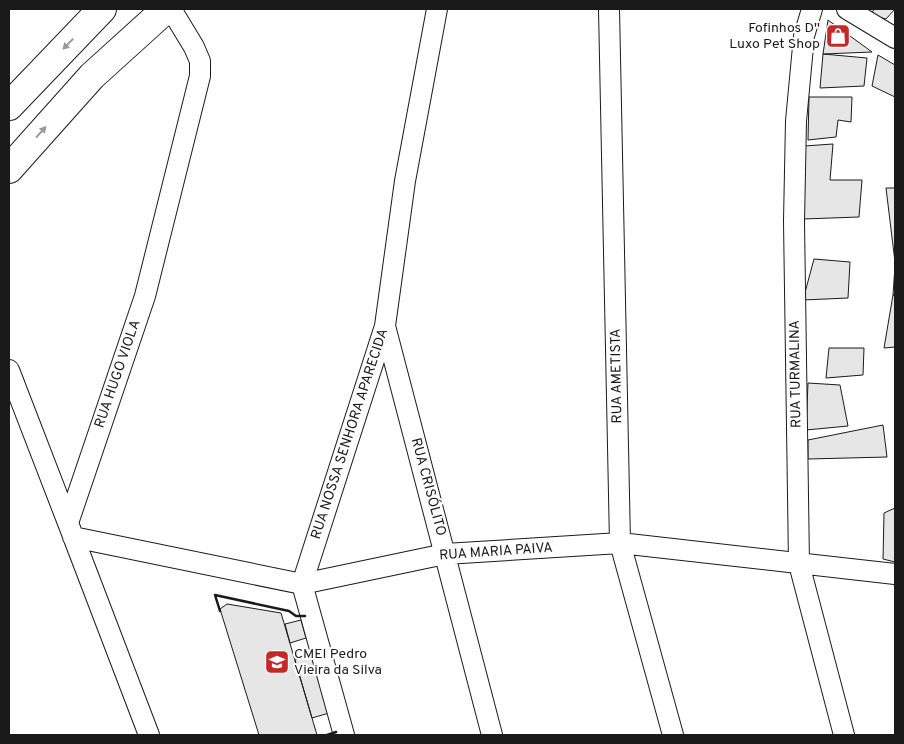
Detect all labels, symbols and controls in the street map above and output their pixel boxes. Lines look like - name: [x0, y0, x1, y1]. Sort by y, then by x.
- place label: Fofinhos D'' Luxo Pet Shop: [729, 20, 820, 53]
- shop icon: Fofinhos D'' Luxo Pet Shop: [825, 23, 851, 49]
- one-way arrow: [63, 38, 75, 50]
- one-way arrow: [36, 126, 47, 139]
- street label: RUA HUGO VIOLA: [92, 318, 144, 430]
- street label: RUA TURMALINA: [787, 320, 805, 428]
- street label: RUA NOSSA SENHORA APARECIDA: [308, 326, 392, 542]
- street label: RUA AMETISTA: [608, 328, 626, 424]
- street label: RUA CRISÓLITO: [407, 436, 450, 538]
- street label: RUA MARIA PAIVA: [439, 540, 553, 564]
- place label: CMEI Pedro Vieira da Silva: [294, 646, 382, 679]
- school or university icon: CMEI Pedro Vieira da Silva: [264, 649, 290, 675]

